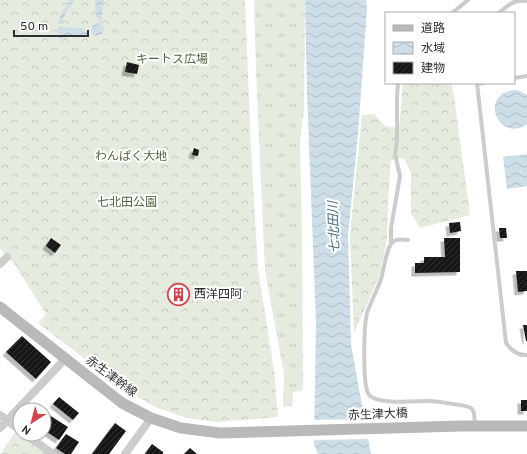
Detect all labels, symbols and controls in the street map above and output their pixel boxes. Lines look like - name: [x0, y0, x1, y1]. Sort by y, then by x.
- scale bar: [14, 12, 88, 38]
- legend: [385, 12, 515, 84]
- text: 50 m: [20, 19, 48, 35]
- text: 道路: [421, 21, 445, 37]
- text: 水域: [421, 41, 445, 57]
- park label: キートス広場: [136, 52, 208, 68]
- text: 建物: [421, 61, 445, 77]
- park label: わんぱく大地: [95, 149, 167, 165]
- park label: 七北田公園: [97, 195, 157, 211]
- water label: 七北田川: [326, 199, 344, 253]
- building icon: 西洋四阿: [166, 282, 192, 308]
- place label: 西洋四阿: [194, 287, 242, 303]
- street label: 赤生津幹線: [82, 353, 140, 401]
- north arrow: [12, 402, 52, 442]
- street label: 赤生津大橋: [348, 406, 408, 424]
- text: N: [19, 421, 34, 437]

